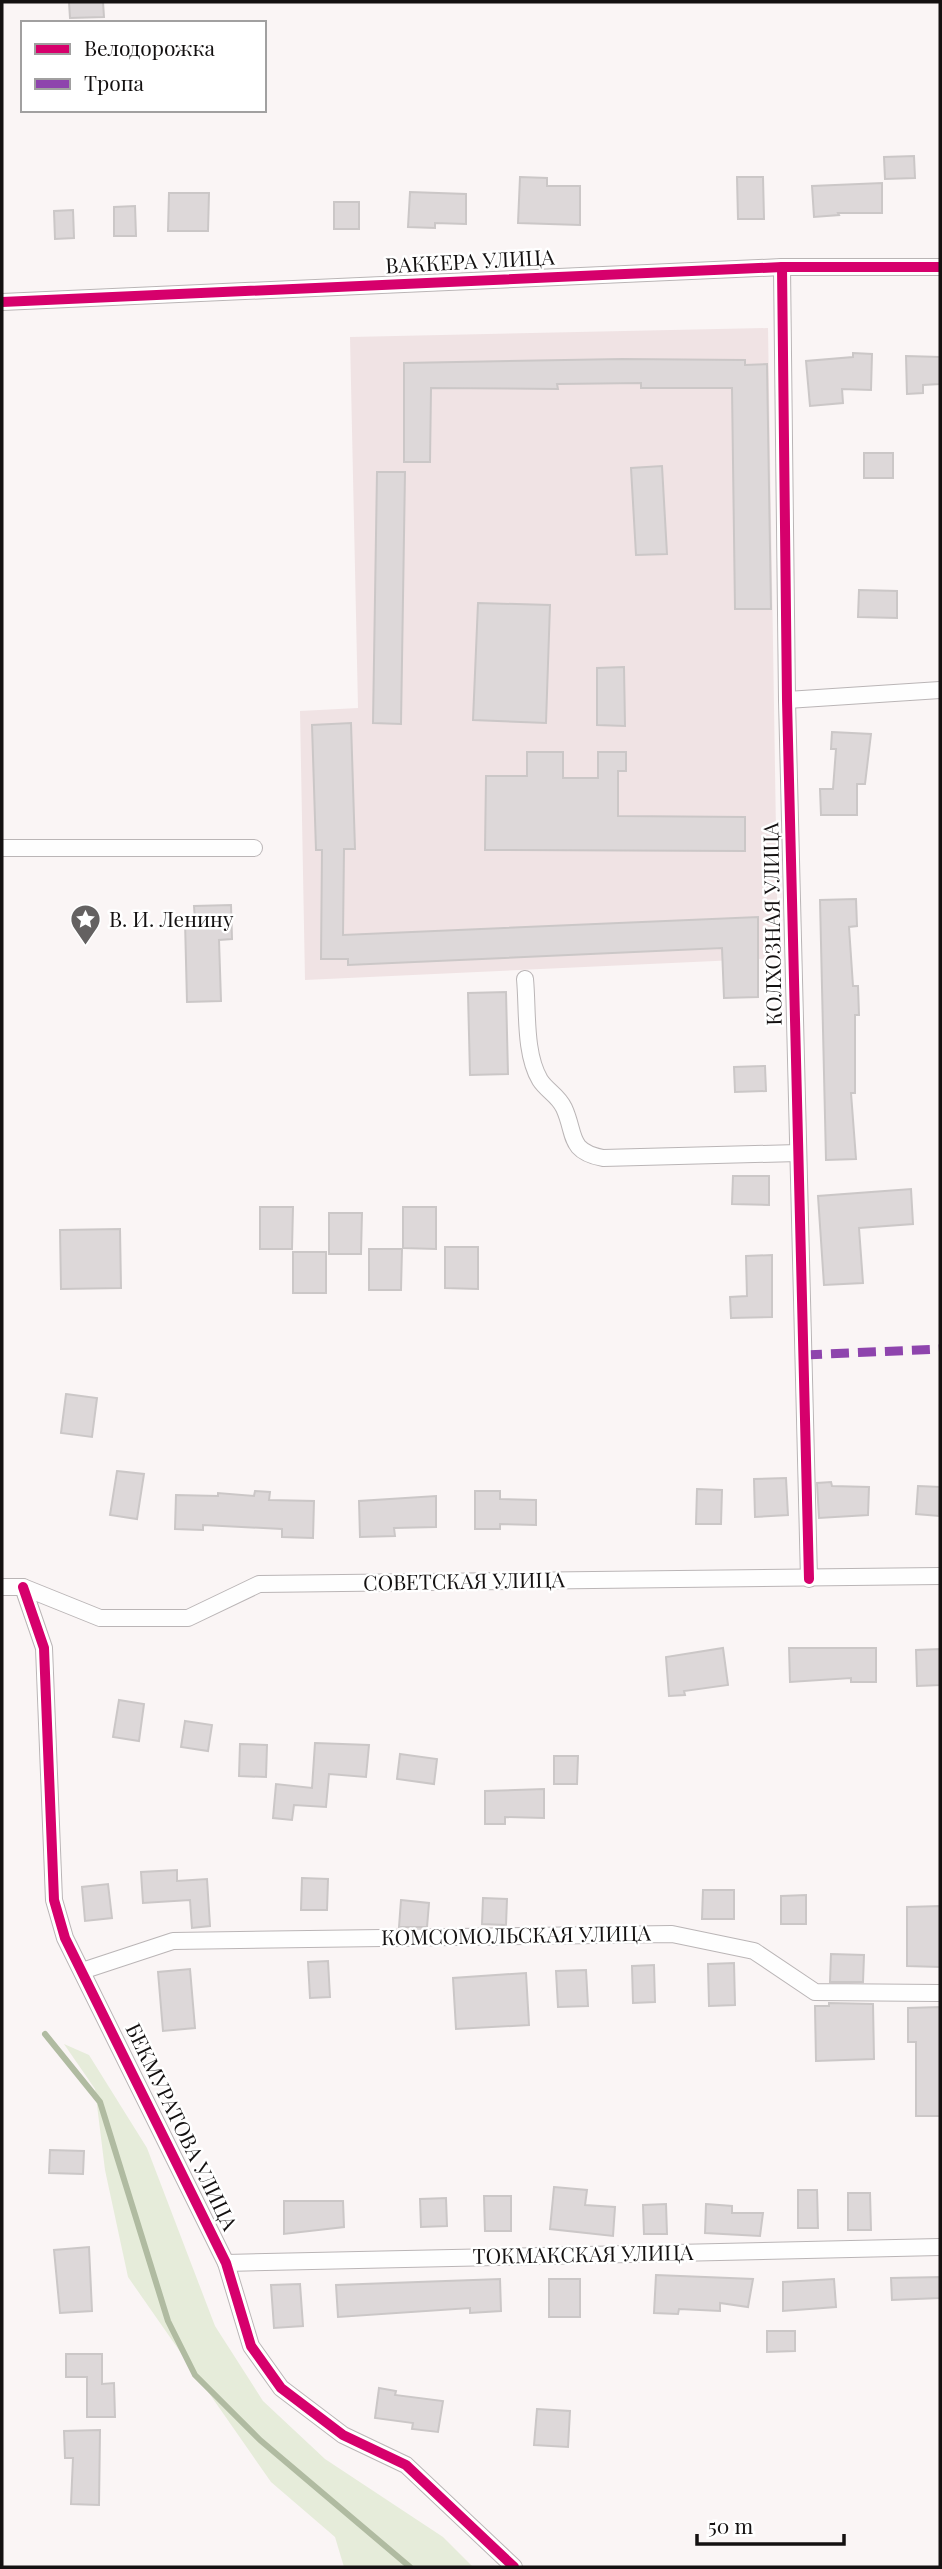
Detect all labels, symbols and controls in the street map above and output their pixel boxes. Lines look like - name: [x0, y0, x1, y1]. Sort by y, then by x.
- legend: [21, 21, 266, 112]
- text: Велодорожка: [84, 33, 215, 61]
- text: Тропа: [84, 68, 145, 96]
- street label: ВАККЕРА УЛИЦА: [385, 242, 556, 278]
- street label: КОЛХОЗНАЯ УЛИЦА: [755, 821, 787, 1026]
- place icon: В. И. Ленину: [69, 903, 103, 947]
- place label: В. И. Ленину: [109, 904, 234, 932]
- street label: СОВЕТСКАЯ УЛИЦА: [363, 1564, 566, 1596]
- street label: КОМСОМОЛЬСКАЯ УЛИЦА: [381, 1918, 652, 1950]
- street label: БЕКМУРАТОВА УЛИЦА: [120, 2018, 245, 2235]
- street label: ТОКМАКСКАЯ УЛИЦА: [472, 2237, 694, 2269]
- scale bar: [697, 2502, 844, 2546]
- text: 50 m: [708, 2511, 754, 2539]

